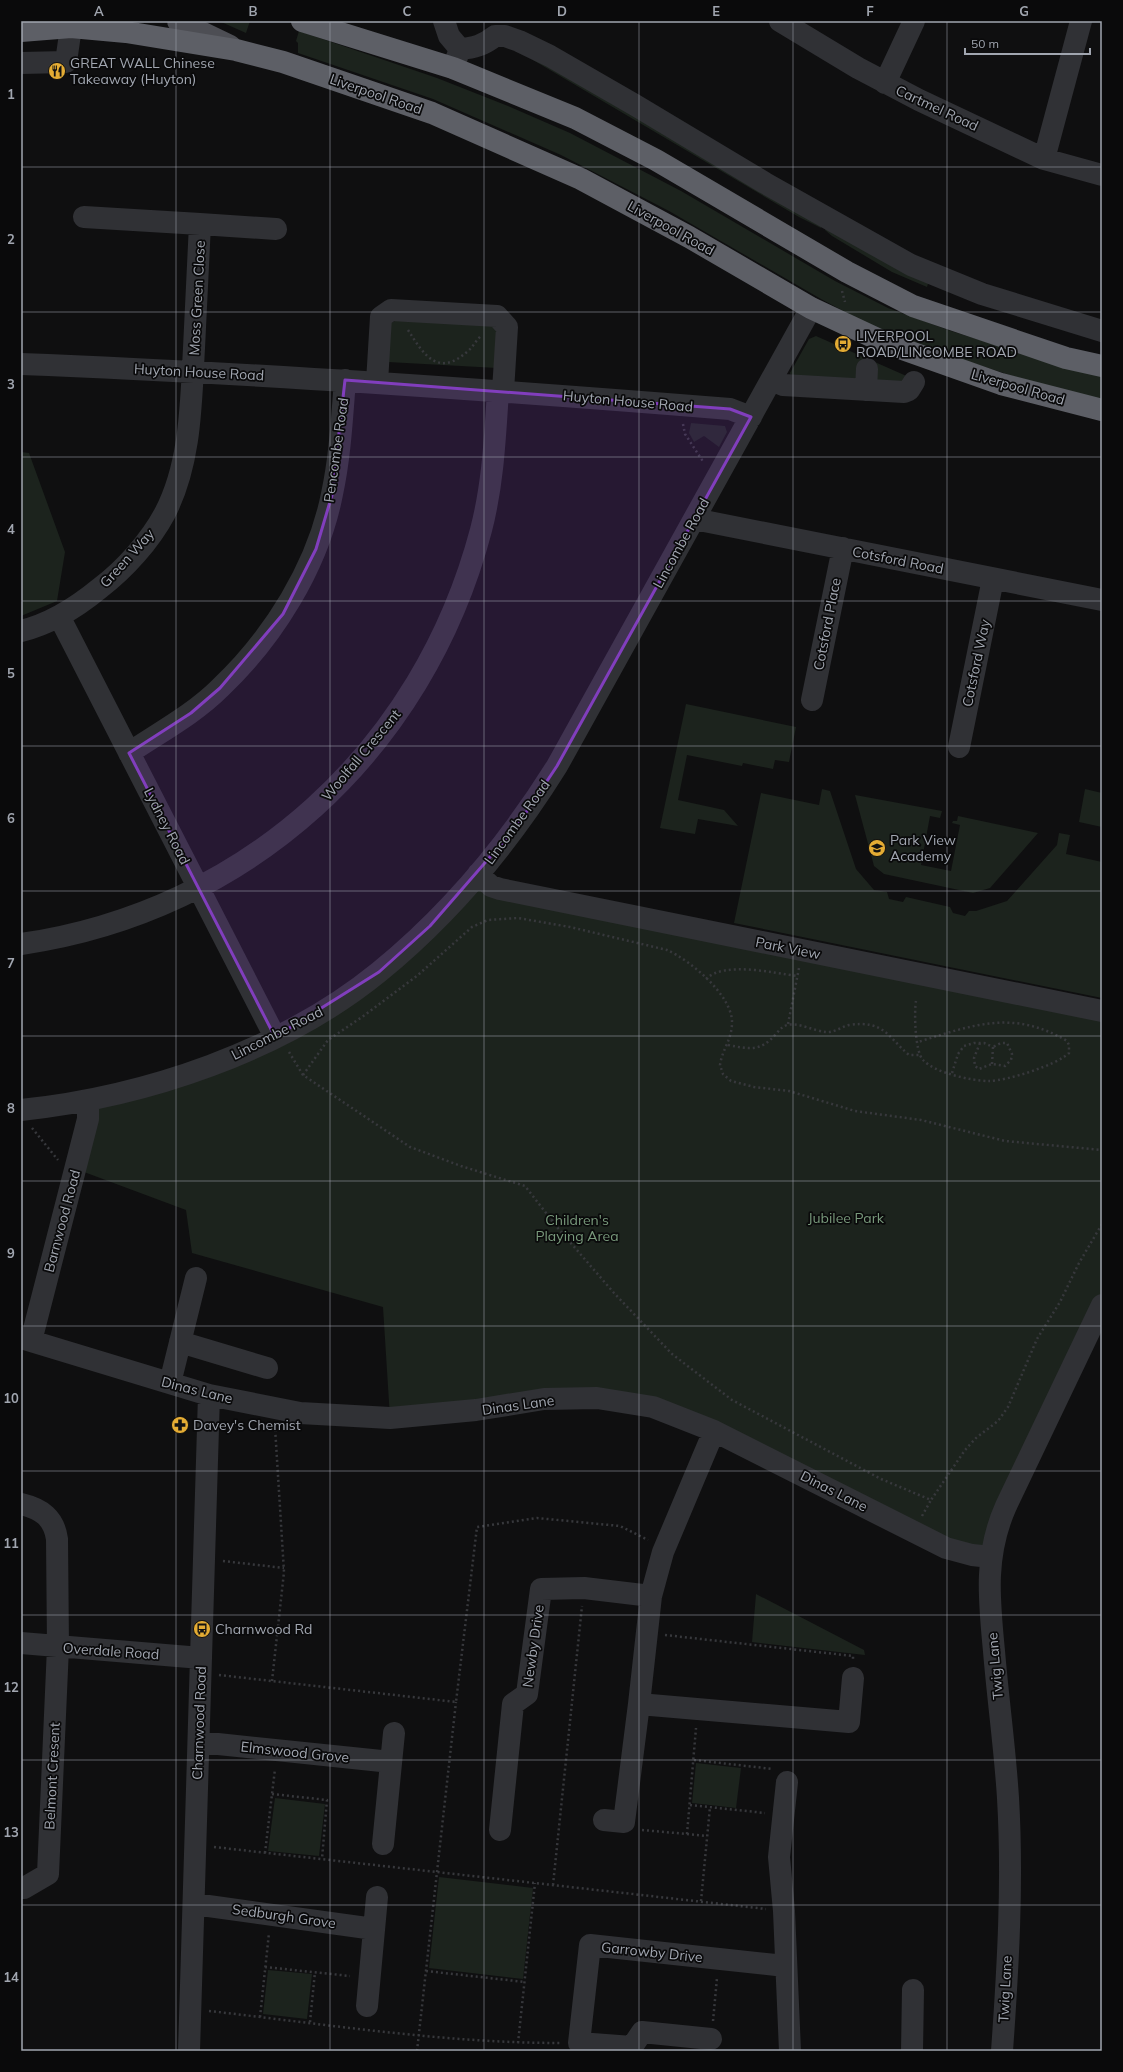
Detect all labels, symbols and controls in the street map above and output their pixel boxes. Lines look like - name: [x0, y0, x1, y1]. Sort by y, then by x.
- text: A: [94, 3, 104, 19]
- text: B: [249, 3, 258, 19]
- text: C: [403, 3, 412, 19]
- text: D: [557, 3, 567, 19]
- text: E: [712, 3, 720, 19]
- text: F: [866, 3, 874, 19]
- text: G: [1019, 3, 1029, 19]
- scale bar: [965, 30, 1090, 56]
- text: 50 m: [971, 36, 999, 51]
- place label: GREAT WALL Chinese Takeaway (Huyton): [70, 54, 215, 88]
- restaurant icon: GREAT WALL Chinese Takeaway (Huyton): [47, 61, 67, 81]
- street label: Liverpool Road: [327, 70, 425, 118]
- street label: Cartmel Road: [893, 81, 981, 135]
- text: 1: [7, 86, 15, 102]
- street label: Liverpool Road: [624, 197, 718, 259]
- text: 2: [7, 231, 15, 247]
- street label: Moss Green Close: [185, 240, 209, 356]
- place label: LIVERPOOL ROAD/LINCOMBE ROAD: [856, 327, 1017, 361]
- bus stop icon: LIVERPOOL ROAD/LINCOMBE ROAD: [833, 334, 853, 354]
- street label: Huyton House Road: [133, 360, 265, 384]
- street label: Liverpool Road: [969, 365, 1067, 409]
- text: 3: [7, 376, 15, 392]
- street label: Huyton House Road: [562, 386, 694, 416]
- street label: Pencombe Road: [320, 396, 352, 504]
- street label: Lincombe Road: [649, 495, 713, 591]
- text: 4: [7, 521, 15, 537]
- street label: Green Way: [96, 524, 158, 591]
- street label: Cotsford Road: [851, 542, 945, 578]
- street label: Cotsford Place: [809, 576, 845, 672]
- street label: Cotsford Way: [958, 617, 994, 708]
- text: 5: [7, 665, 15, 681]
- street label: Woolfall Crescent: [317, 705, 405, 804]
- street label: Lincombe Road: [480, 776, 554, 868]
- street label: Lydney Road: [140, 785, 194, 867]
- text: 6: [7, 810, 15, 826]
- place label: Park View Academy: [890, 831, 956, 865]
- school or university icon: Park View Academy: [867, 838, 887, 858]
- street label: Park View: [754, 933, 822, 963]
- text: 7: [7, 955, 15, 971]
- street label: Lincombe Road: [228, 1002, 326, 1064]
- text: 8: [7, 1100, 15, 1116]
- street label: Barnwood Road: [40, 1168, 84, 1274]
- park label: Jubilee Park: [808, 1209, 885, 1227]
- park label: Children's Playing Area: [535, 1211, 619, 1245]
- text: 9: [7, 1245, 15, 1261]
- street label: Dinas Lane: [159, 1372, 235, 1408]
- text: 10: [3, 1390, 19, 1406]
- street label: Dinas Lane: [481, 1391, 555, 1419]
- pharmacy icon: Davey's Chemist: [170, 1415, 190, 1435]
- place label: Davey's Chemist: [193, 1416, 301, 1434]
- street label: Dinas Lane: [797, 1466, 871, 1516]
- text: 11: [3, 1535, 19, 1551]
- street label: Newby Drive: [518, 1603, 548, 1689]
- bus stop icon: Charnwood Rd: [192, 1619, 212, 1639]
- place label: Charnwood Rd: [215, 1620, 312, 1638]
- street label: Twig Lane: [983, 1632, 1007, 1700]
- street label: Overdale Road: [62, 1639, 160, 1663]
- street label: Charnwood Road: [188, 1666, 210, 1780]
- text: 12: [3, 1679, 19, 1695]
- street label: Belmont Cresent: [40, 1722, 64, 1830]
- street label: Elmswood Grove: [240, 1737, 350, 1767]
- text: 13: [3, 1824, 19, 1840]
- street label: Sedburgh Grove: [231, 1900, 337, 1932]
- street label: Garrowby Drive: [600, 1938, 704, 1966]
- street label: Twig Lane: [994, 1955, 1016, 2023]
- text: 14: [3, 1969, 19, 1985]

